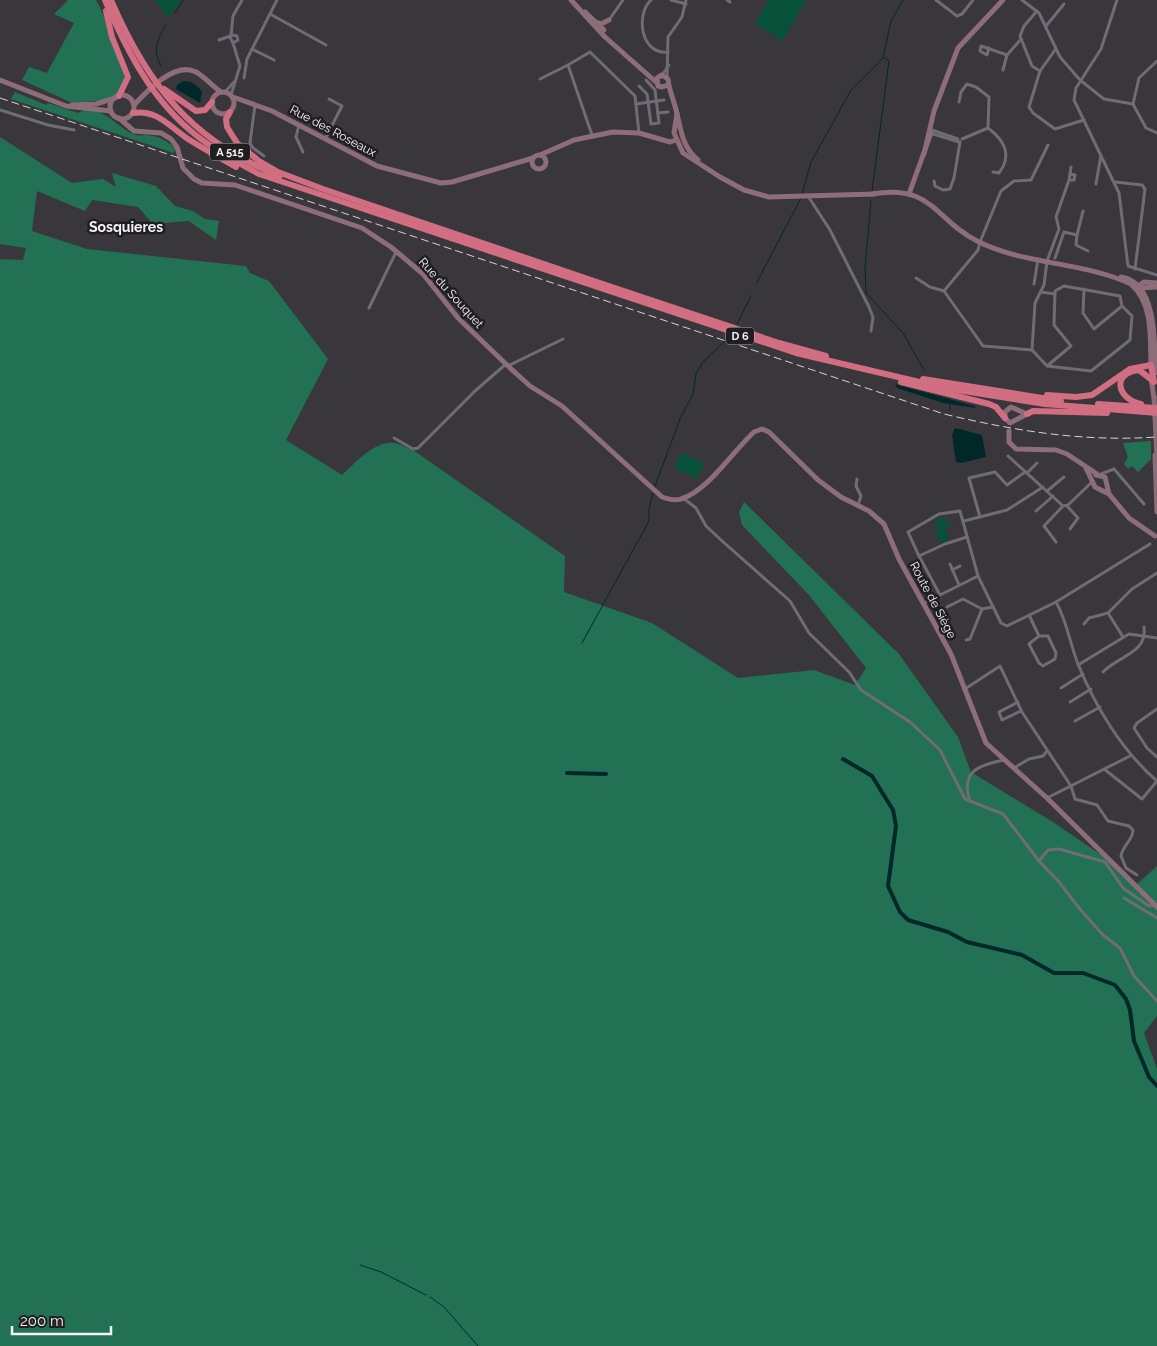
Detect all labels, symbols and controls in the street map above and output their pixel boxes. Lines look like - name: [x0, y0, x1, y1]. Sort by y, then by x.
- street label: Rue des Roseaux: [287, 102, 379, 160]
- road number: A 515: [210, 144, 250, 160]
- district label: Sosquieres: [89, 219, 163, 235]
- street label: Rue du Souquet: [416, 255, 486, 331]
- road number: D 6: [726, 328, 754, 344]
- street label: Route de Siège: [907, 559, 959, 641]
- scale bar: [12, 1304, 111, 1336]
- text: 200 m: [20, 1312, 64, 1330]

